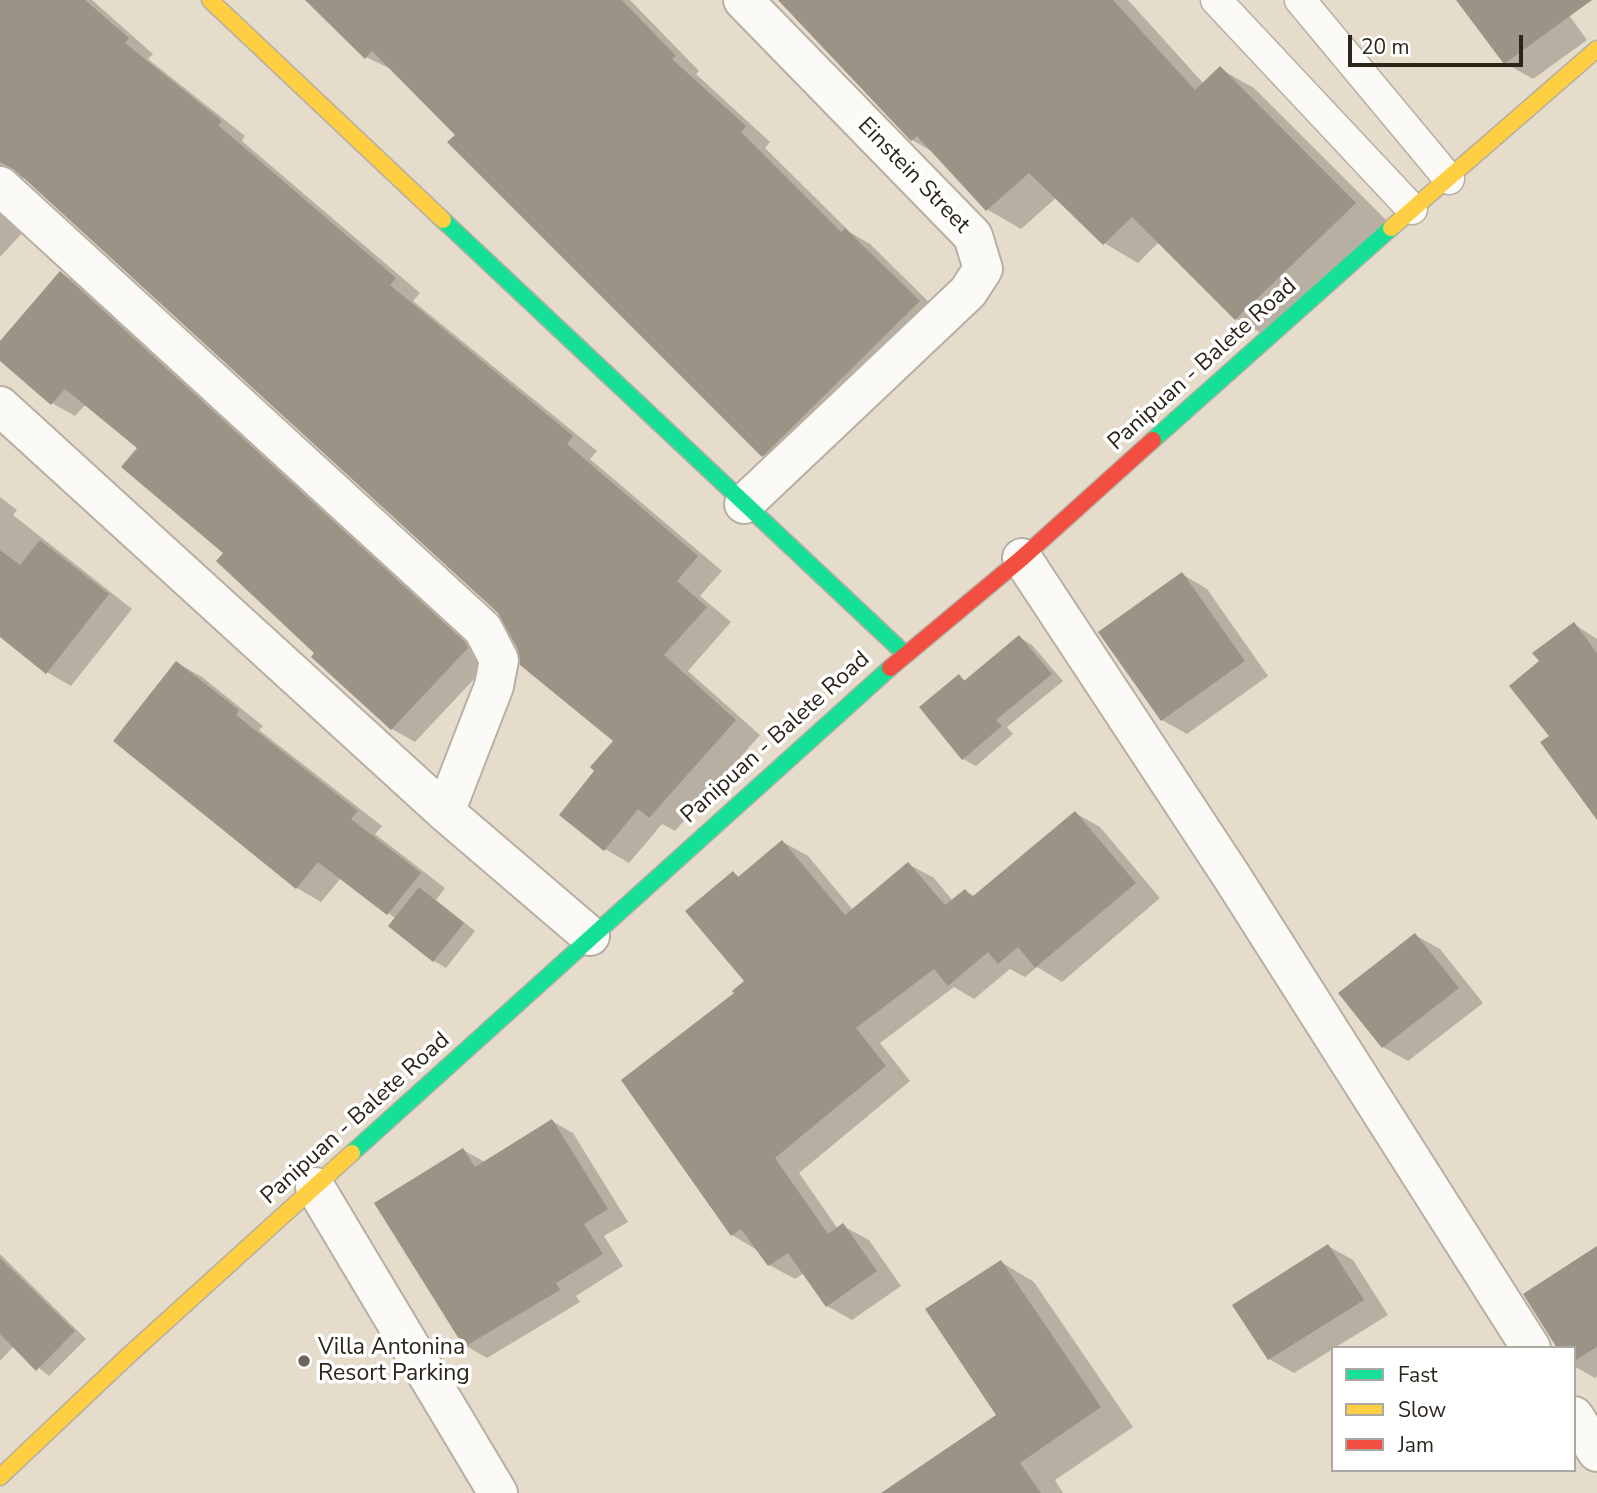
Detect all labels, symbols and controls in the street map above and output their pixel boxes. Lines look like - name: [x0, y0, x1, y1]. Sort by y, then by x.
- scale bar: [1352, 21, 1527, 65]
- text: 20 m: [1361, 33, 1410, 61]
- street label: Einstein Street: [851, 112, 975, 240]
- street label: Panipuan - Balete Road: [1103, 273, 1303, 457]
- street label: Panipuan - Balete Road: [676, 646, 876, 830]
- street label: Panipuan - Balete Road: [256, 1027, 456, 1211]
- place label: Villa Antonina Resort Parking: [318, 1334, 470, 1388]
- legend: [1331, 1346, 1576, 1472]
- marker: Villa Antonina Resort Parking: [296, 1353, 312, 1369]
- text: Fast: [1398, 1361, 1438, 1389]
- text: Slow: [1398, 1396, 1446, 1424]
- text: Jam: [1398, 1431, 1434, 1459]

